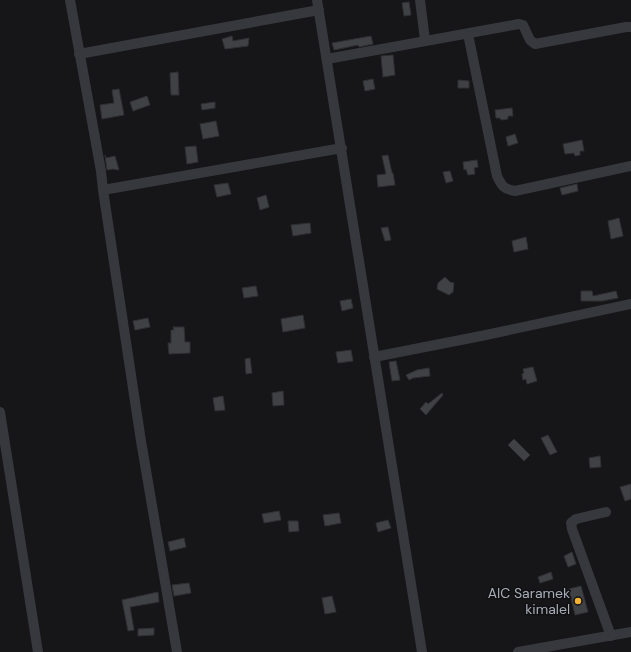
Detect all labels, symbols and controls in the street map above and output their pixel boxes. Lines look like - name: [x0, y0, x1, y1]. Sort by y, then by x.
- place label: AIC Saramek kimalel: [488, 584, 570, 618]
- marker: AIC Saramek kimalel: [573, 596, 583, 606]

